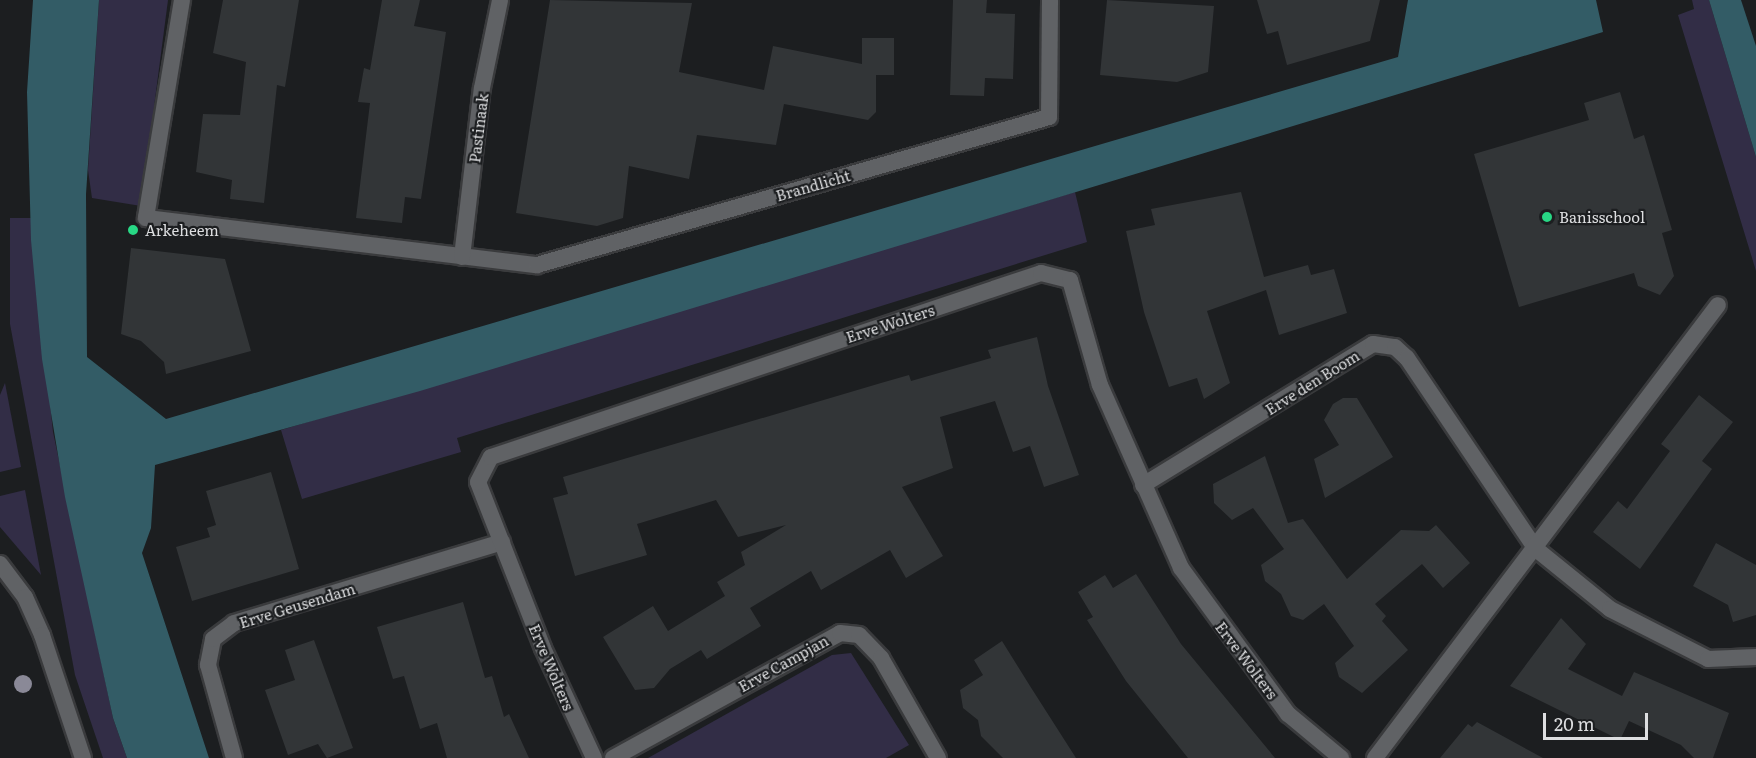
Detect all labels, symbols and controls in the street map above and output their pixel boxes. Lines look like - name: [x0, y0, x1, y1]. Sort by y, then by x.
- street label: Pastinaak: [465, 92, 491, 164]
- street label: Brandlicht: [774, 166, 852, 204]
- place label: Banisschool: [1559, 208, 1645, 226]
- marker: Banisschool: [1540, 210, 1554, 224]
- place label: Arkeheem: [145, 221, 219, 239]
- marker: Arkeheem: [126, 223, 140, 237]
- street label: Erve Wolters: [844, 300, 936, 346]
- street label: Erve den Boom: [1262, 346, 1362, 418]
- street label: Erve Geusendam: [237, 579, 357, 631]
- street label: Erve Wolters: [1212, 618, 1282, 702]
- street label: Erve Wolters: [526, 621, 578, 713]
- street label: Erve Campjan: [735, 631, 831, 695]
- scale bar: [1546, 701, 1651, 739]
- text: 20 m: [1554, 710, 1595, 737]

